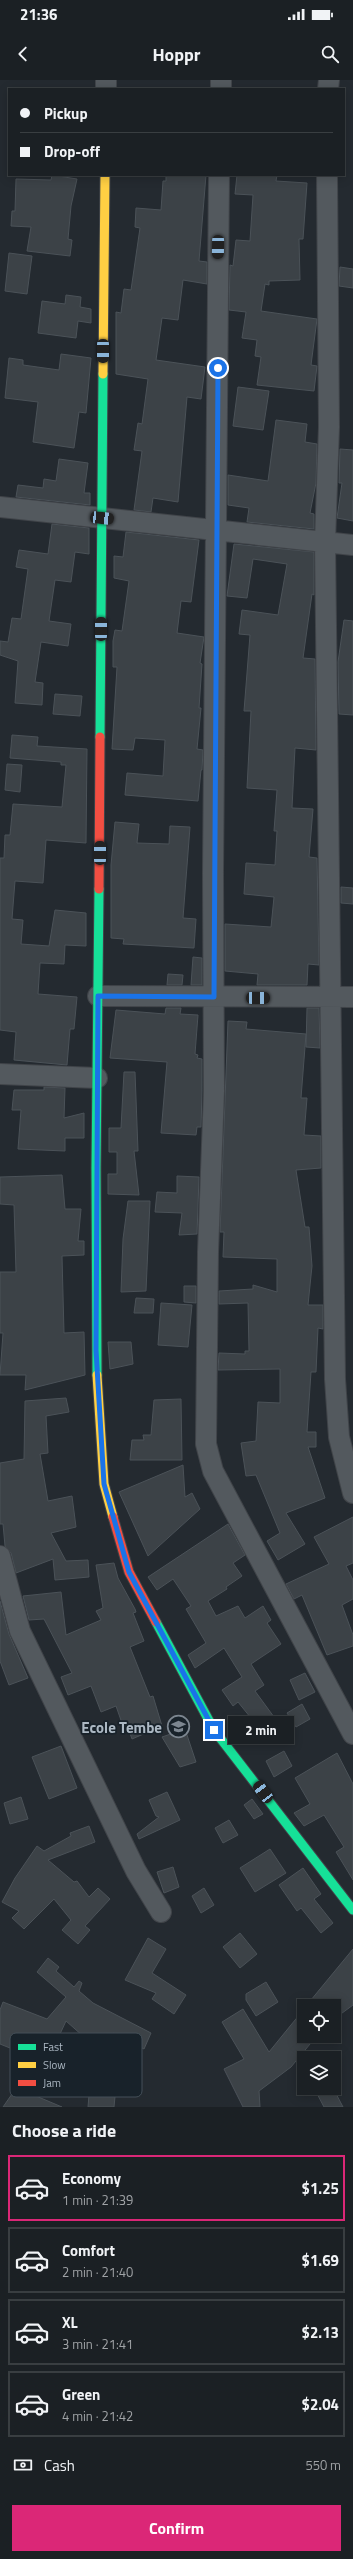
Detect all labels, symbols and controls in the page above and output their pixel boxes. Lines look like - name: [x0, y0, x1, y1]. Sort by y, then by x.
- text: 21:36: [20, 3, 57, 26]
- text: Hoppr: [153, 41, 200, 68]
- icon: back: [12, 43, 34, 65]
- icon: search: [319, 43, 341, 65]
- text: Pickup: [44, 102, 88, 125]
- text: Drop-off: [44, 140, 100, 163]
- car: [212, 235, 224, 259]
- car: [97, 339, 109, 363]
- route start: [209, 359, 227, 377]
- car: [89, 511, 115, 525]
- car: [95, 617, 107, 641]
- car: [94, 841, 106, 865]
- car: [246, 992, 270, 1004]
- school or university icon: Ecole Tembe: [165, 1714, 191, 1740]
- place label: Ecole Tembe: [81, 1716, 162, 1739]
- callout: 2 min: [228, 1716, 294, 1744]
- text: 2 min: [245, 1720, 277, 1740]
- route end: [205, 1721, 223, 1739]
- car: [251, 1779, 275, 1805]
- map controls: [297, 1999, 341, 2095]
- button: locate: [297, 1999, 341, 2043]
- legend: [10, 2033, 142, 2097]
- text: Fast: [43, 2039, 63, 2055]
- button: layers: [297, 2051, 341, 2095]
- text: Slow: [43, 2057, 66, 2073]
- text: Jam: [43, 2075, 61, 2091]
- text: Choose a ride: [12, 2117, 116, 2144]
- text: Economy: [62, 2167, 121, 2190]
- icon: car: [14, 2170, 50, 2206]
- text: $1.25: [302, 2177, 339, 2200]
- text: 1 min · 21:39: [62, 2190, 133, 2210]
- text: Comfort: [62, 2239, 115, 2262]
- icon: car: [14, 2242, 50, 2278]
- text: $1.69: [302, 2249, 339, 2272]
- text: 2 min · 21:40: [62, 2262, 133, 2282]
- text: XL: [62, 2311, 78, 2334]
- icon: car: [14, 2314, 50, 2350]
- text: $2.13: [302, 2321, 339, 2344]
- text: 3 min · 21:41: [62, 2334, 133, 2354]
- text: Green: [62, 2383, 100, 2406]
- icon: car: [14, 2386, 50, 2422]
- text: $2.04: [302, 2393, 339, 2416]
- text: 4 min · 21:42: [62, 2406, 133, 2426]
- icon: cash: [12, 2454, 34, 2476]
- text: Cash: [44, 2454, 75, 2477]
- text: 550 m: [305, 2455, 341, 2475]
- button: Confirm: [12, 2505, 341, 2551]

